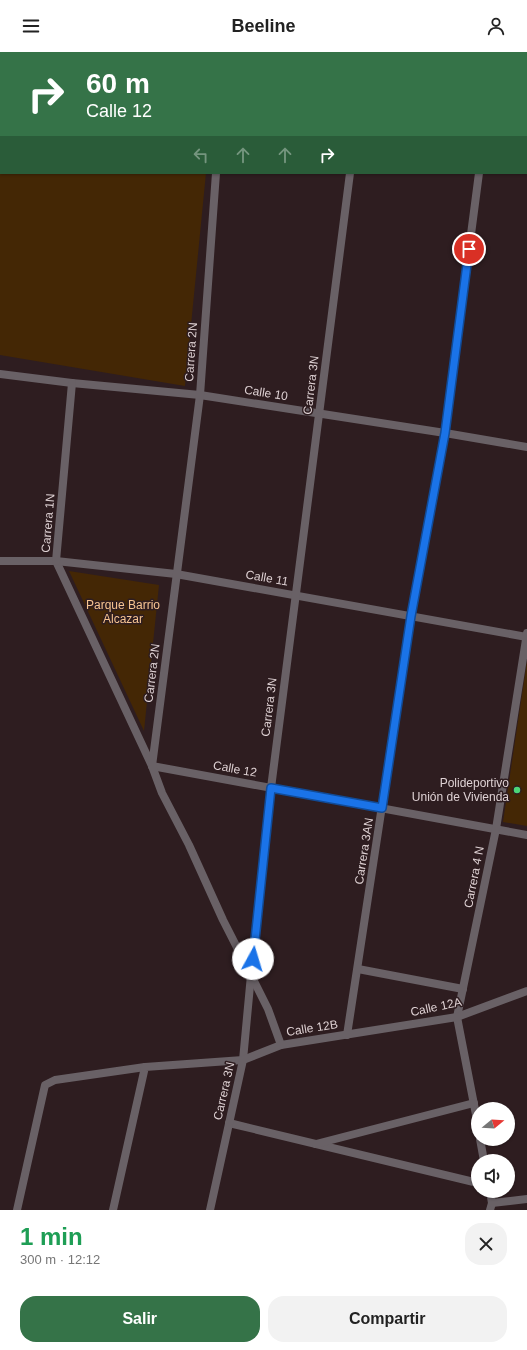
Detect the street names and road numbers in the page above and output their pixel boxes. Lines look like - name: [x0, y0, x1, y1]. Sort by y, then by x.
- street label: Carrera 2N: [182, 322, 200, 382]
- street label: Carrera 3N: [300, 355, 322, 415]
- street label: Calle 10: [243, 383, 289, 403]
- street label: Carrera 1N: [38, 493, 58, 553]
- street label: Calle 11: [245, 567, 290, 589]
- street label: Carrera 2N: [141, 643, 163, 703]
- street label: Carrera 3N: [258, 677, 280, 737]
- street label: Calle 12: [212, 758, 258, 780]
- street label: Carrera 3AN: [352, 817, 376, 885]
- street label: Carrera 4 N: [461, 845, 487, 909]
- street label: Calle 12A: [409, 995, 463, 1019]
- street label: Calle 12B: [285, 1017, 339, 1039]
- street label: Carrera 3N: [211, 1061, 237, 1121]

